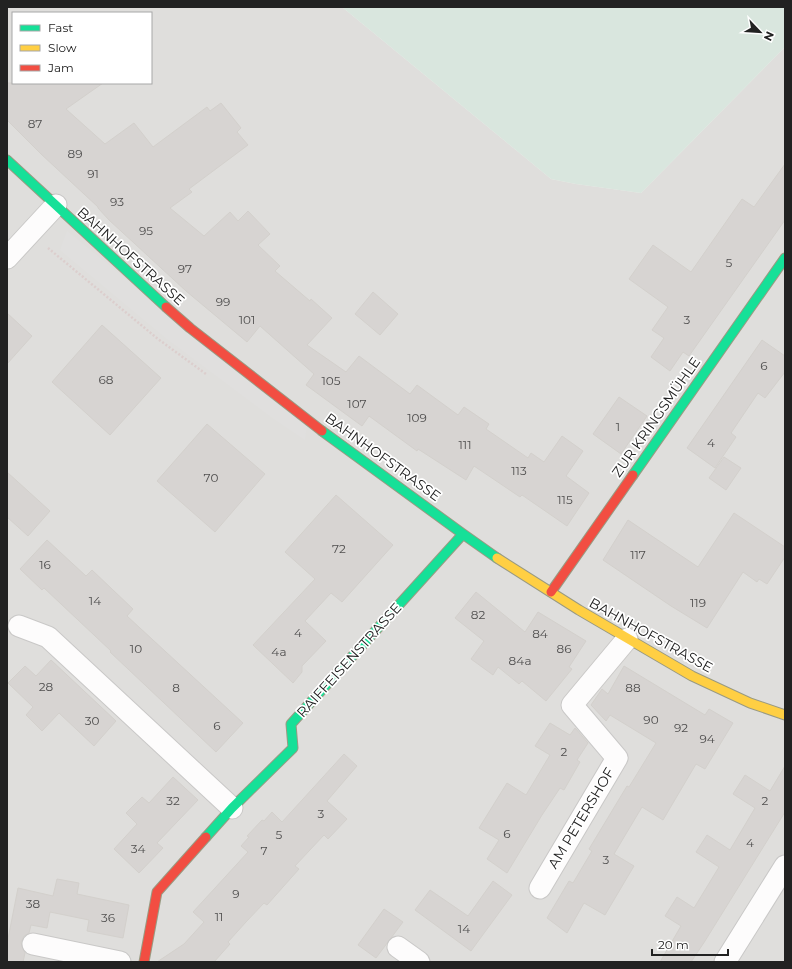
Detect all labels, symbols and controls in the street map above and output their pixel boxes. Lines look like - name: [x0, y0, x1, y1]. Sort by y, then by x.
- legend: [12, 12, 152, 84]
- north arrow: [740, 12, 780, 52]
- text: Fast: [48, 20, 73, 35]
- text: N: [761, 29, 777, 43]
- text: Slow: [48, 40, 77, 55]
- text: Jam: [47, 60, 74, 75]
- house number: 87: [28, 116, 42, 131]
- house number: 89: [68, 146, 82, 161]
- house number: 91: [87, 166, 99, 181]
- house number: 93: [110, 194, 124, 209]
- street label: BAHNHOFSTRASSE: [74, 203, 188, 309]
- house number: 95: [139, 223, 153, 238]
- house number: 5: [726, 255, 733, 270]
- house number: 97: [178, 261, 192, 276]
- house number: 99: [216, 294, 230, 309]
- house number: 101: [239, 312, 255, 327]
- house number: 3: [684, 312, 691, 327]
- street label: ZUR KRINGSMÜHLE: [608, 353, 704, 481]
- house number: 6: [760, 358, 768, 373]
- house number: 68: [99, 372, 114, 387]
- house number: 105: [321, 373, 341, 388]
- house number: 107: [347, 396, 367, 411]
- street label: BAHNHOFSTRASSE: [322, 409, 444, 505]
- house number: 109: [407, 410, 427, 425]
- house number: 1: [616, 419, 620, 434]
- house number: 4: [707, 435, 715, 450]
- house number: 111: [459, 437, 472, 452]
- house number: 113: [511, 463, 527, 478]
- house number: 70: [204, 470, 218, 485]
- house number: 115: [557, 492, 573, 507]
- house number: 72: [332, 541, 346, 556]
- house number: 117: [630, 547, 646, 562]
- house number: 16: [39, 557, 51, 572]
- house number: 14: [89, 593, 101, 608]
- street label: BAHNHOFSTRASSE: [586, 594, 716, 676]
- house number: 119: [690, 595, 706, 610]
- street label: RAIFFEISENSTRASSE: [293, 599, 405, 721]
- house number: 82: [471, 607, 485, 622]
- house number: 4: [294, 625, 302, 640]
- house number: 84: [532, 626, 548, 641]
- house number: 10: [130, 641, 142, 656]
- house number: 86: [557, 641, 571, 656]
- house number: 4a: [271, 644, 287, 659]
- house number: 84a: [508, 653, 532, 668]
- house number: 28: [39, 679, 54, 694]
- house number: 8: [172, 680, 180, 695]
- house number: 88: [625, 680, 641, 695]
- house number: 90: [643, 712, 659, 727]
- house number: 30: [85, 713, 99, 728]
- house number: 6: [213, 718, 221, 733]
- house number: 92: [674, 720, 688, 735]
- house number: 94: [699, 731, 715, 746]
- house number: 2: [561, 744, 568, 759]
- street label: AM PETERSHOF: [544, 764, 618, 872]
- house number: 32: [166, 793, 180, 808]
- house number: 2: [762, 793, 769, 808]
- house number: 3: [318, 806, 325, 821]
- house number: 6: [503, 826, 511, 841]
- house number: 5: [276, 827, 283, 842]
- house number: 4: [746, 835, 754, 850]
- house number: 34: [131, 841, 145, 856]
- house number: 7: [260, 843, 268, 858]
- house number: 3: [603, 852, 610, 867]
- house number: 9: [232, 886, 240, 901]
- house number: 38: [26, 896, 41, 911]
- house number: 11: [215, 909, 223, 924]
- house number: 36: [101, 910, 115, 925]
- house number: 14: [458, 921, 470, 936]
- scale bar: [652, 931, 728, 957]
- text: 20 m: [658, 937, 689, 952]

